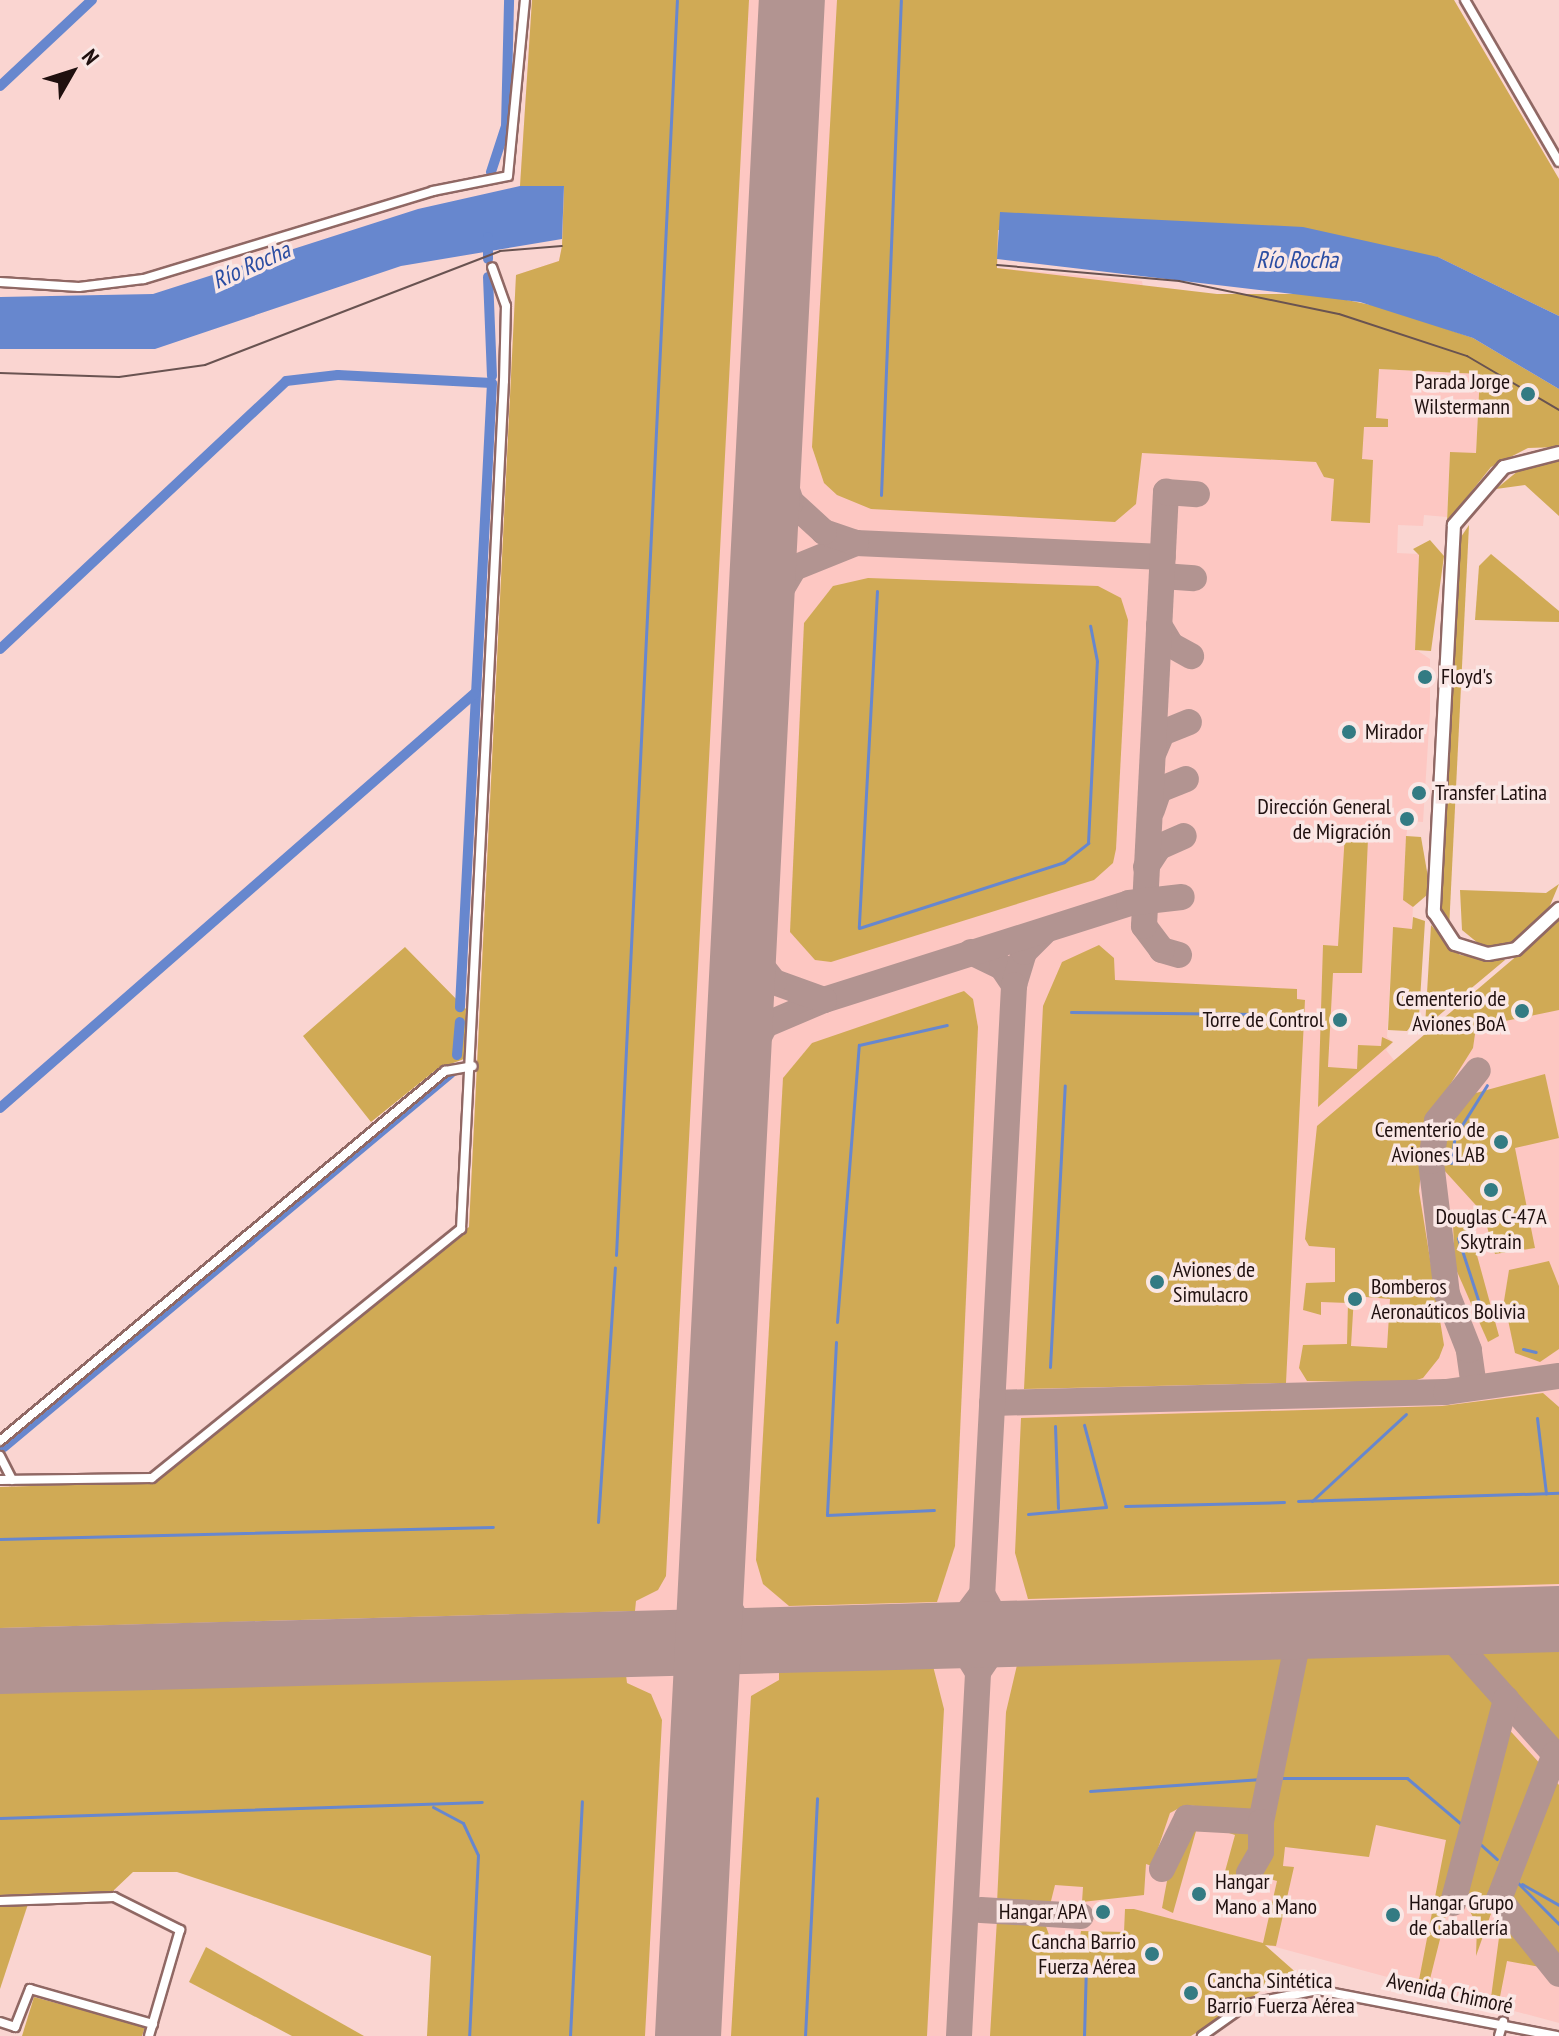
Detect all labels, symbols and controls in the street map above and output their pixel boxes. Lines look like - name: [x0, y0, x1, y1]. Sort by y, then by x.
- north arrow: [32, 32, 112, 112]
- text: N: [76, 43, 105, 70]
- water label: Río Rocha: [208, 235, 294, 295]
- water label: Río Rocha: [1256, 246, 1338, 274]
- place label: Parada Jorge Wilstermann: [1414, 368, 1510, 420]
- marker: Parada Jorge Wilstermann: [1517, 383, 1539, 405]
- place label: Floyd's: [1441, 664, 1493, 690]
- marker: Floyd's: [1416, 668, 1434, 686]
- place label: Mirador: [1365, 719, 1424, 745]
- marker: Mirador: [1340, 723, 1358, 741]
- place label: Transfer Latina: [1435, 780, 1547, 806]
- marker: Transfer Latina: [1410, 784, 1428, 802]
- place label: Dirección General de Migración: [1257, 793, 1391, 844]
- marker: Dirección General de Migración: [1398, 810, 1416, 828]
- place label: Cementerio de Aviones BoA: [1396, 985, 1506, 1036]
- marker: Cementerio de Aviones BoA: [1513, 1002, 1531, 1020]
- place label: Torre de Control: [1203, 1007, 1324, 1033]
- marker: Torre de Control: [1331, 1011, 1349, 1029]
- place label: Cementerio de Aviones LAB: [1375, 1116, 1485, 1168]
- marker: Cementerio de Aviones LAB: [1492, 1133, 1510, 1151]
- marker: Douglas C-47A Skytrain: [1482, 1181, 1500, 1199]
- place label: Douglas C-47A Skytrain: [1435, 1203, 1547, 1254]
- place label: Aviones de Simulacro: [1173, 1256, 1255, 1308]
- marker: Aviones de Simulacro: [1148, 1273, 1166, 1291]
- place label: Bomberos Aeronaúticos Bolivia: [1371, 1273, 1526, 1324]
- marker: Bomberos Aeronaúticos Bolivia: [1346, 1290, 1364, 1308]
- place label: Hangar Mano a Mano: [1215, 1868, 1317, 1920]
- marker: Hangar Mano a Mano: [1190, 1885, 1208, 1903]
- place label: Hangar Grupo de Caballería: [1409, 1889, 1514, 1940]
- place label: Hangar APA: [998, 1899, 1087, 1925]
- marker: Hangar APA: [1094, 1903, 1112, 1921]
- marker: Hangar Grupo de Caballería: [1384, 1906, 1402, 1924]
- place label: Cancha Barrio Fuerza Aérea: [1031, 1928, 1136, 1980]
- marker: Cancha Barrio Fuerza Aérea: [1143, 1945, 1161, 1963]
- place label: Cancha Sintética Barrio Fuerza Aérea: [1207, 1967, 1355, 2018]
- street label: Avenida Chimoré: [1385, 1967, 1515, 2019]
- marker: Cancha Sintética Barrio Fuerza Aérea: [1182, 1984, 1200, 2002]

